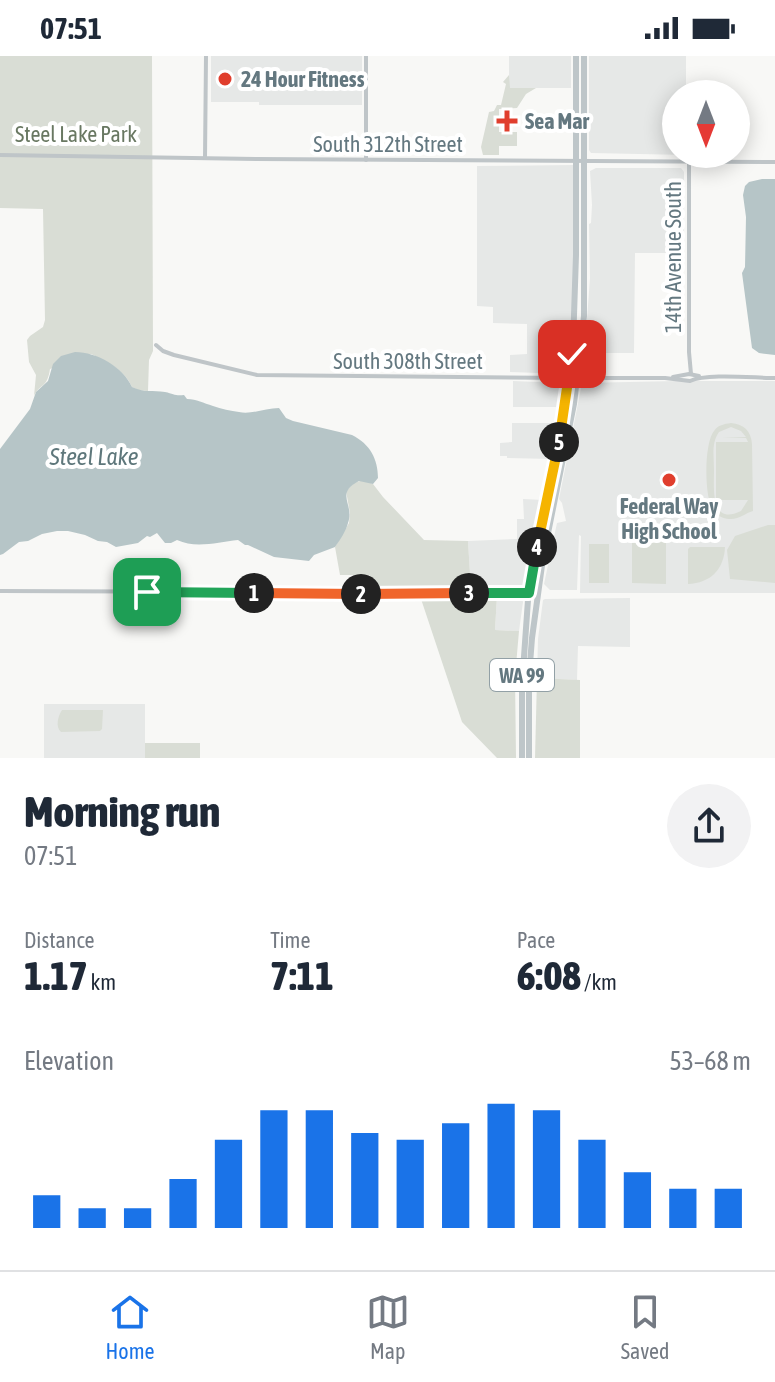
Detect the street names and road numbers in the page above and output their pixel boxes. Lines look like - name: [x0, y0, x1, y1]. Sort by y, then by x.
- street label: South 312th Street: [313, 131, 463, 157]
- street label: 14th Avenue South: [660, 181, 686, 333]
- street label: South 308th Street: [333, 348, 483, 374]
- road number: WA 99: [490, 659, 554, 691]

